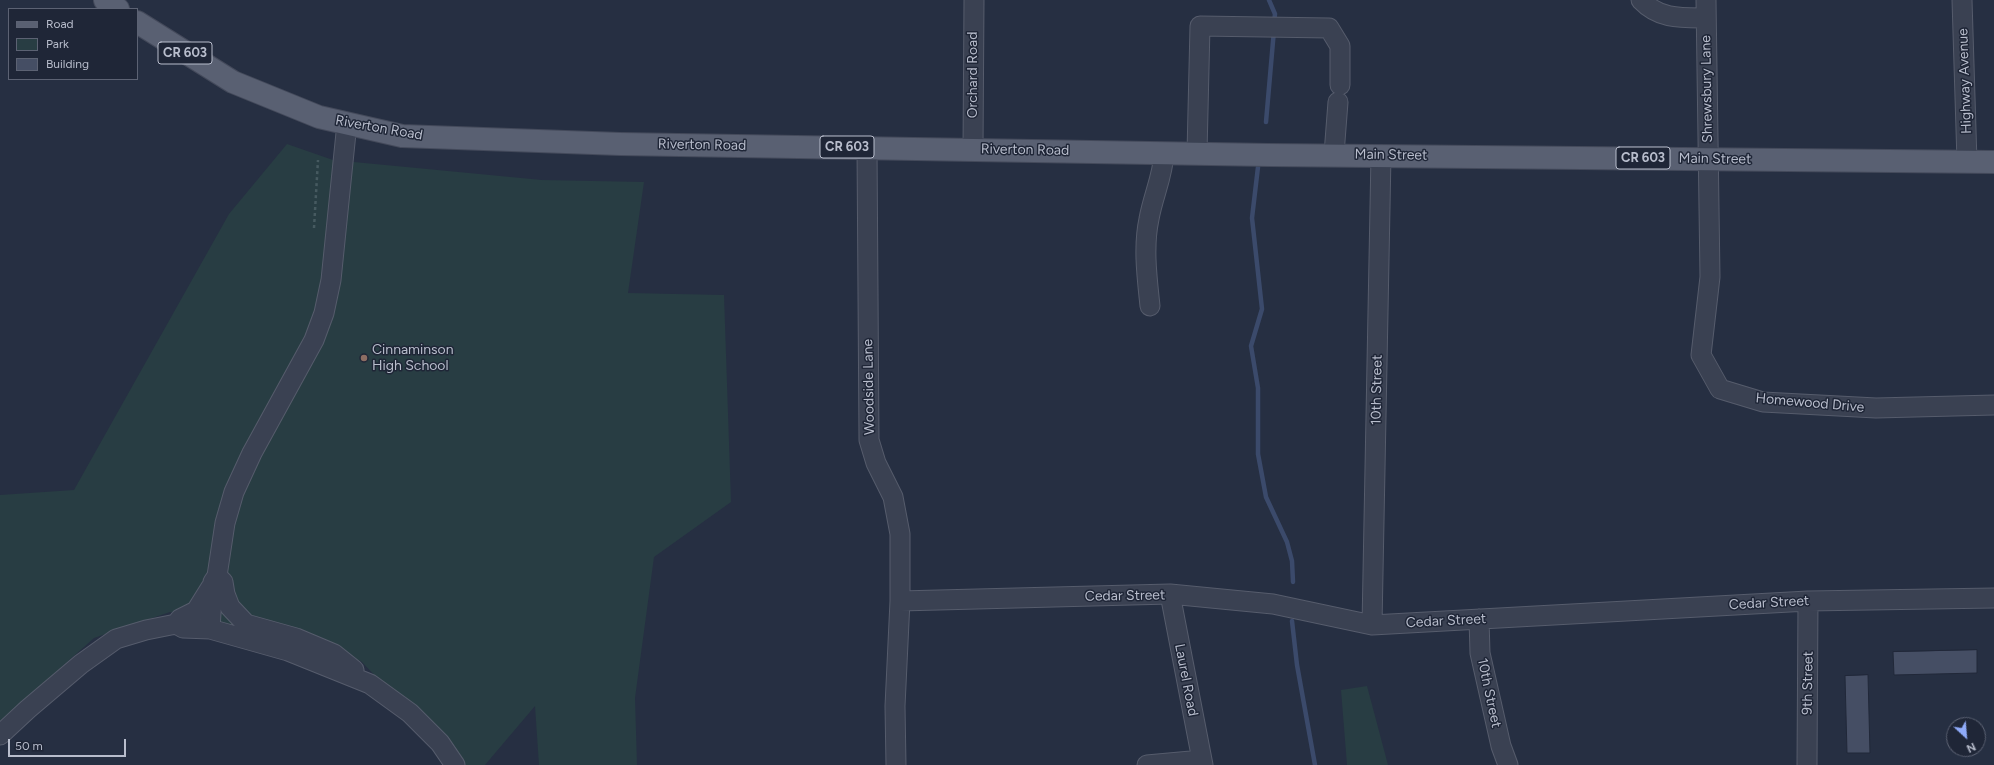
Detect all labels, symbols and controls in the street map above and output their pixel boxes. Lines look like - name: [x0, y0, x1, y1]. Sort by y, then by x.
- legend: [8, 8, 138, 80]
- text: Road: [46, 17, 74, 31]
- street label: Highway Avenue: [1955, 28, 1975, 134]
- street label: Orchard Road: [965, 32, 981, 118]
- street label: Shrewsbury Lane: [1698, 35, 1716, 143]
- text: Park: [46, 37, 69, 51]
- road number: CR 603: [158, 42, 212, 64]
- text: Building: [46, 57, 89, 71]
- street label: Riverton Road: [334, 112, 424, 144]
- street label: Riverton Road: [658, 136, 746, 154]
- road number: CR 603: [820, 136, 874, 158]
- street label: Riverton Road: [981, 141, 1069, 159]
- street label: Main Street: [1355, 146, 1427, 164]
- road number: CR 603: [1616, 147, 1670, 169]
- street label: Main Street: [1679, 150, 1751, 168]
- street label: Woodside Lane: [860, 339, 878, 435]
- place label: Cinnaminson High School: [372, 342, 454, 374]
- marker: Cinnaminson High School: [359, 353, 369, 363]
- street label: 10th Street: [1368, 355, 1386, 425]
- street label: Homewood Drive: [1755, 390, 1865, 416]
- street label: Cedar Street: [1085, 587, 1165, 605]
- street label: Cedar Street: [1728, 593, 1810, 613]
- street label: Cedar Street: [1405, 611, 1487, 631]
- street label: Laurel Road: [1171, 642, 1201, 718]
- street label: 9th Street: [1799, 651, 1817, 715]
- street label: 10th Street: [1473, 657, 1505, 729]
- north arrow: [1946, 717, 1986, 757]
- scale bar: [10, 731, 128, 757]
- text: 50 m: [15, 739, 43, 753]
- text: N: [1964, 740, 1978, 755]

